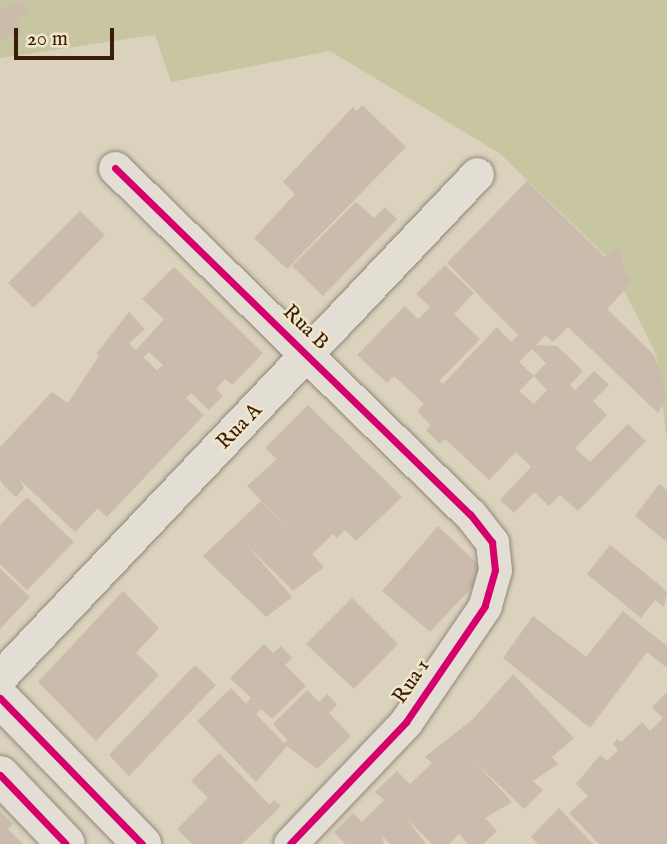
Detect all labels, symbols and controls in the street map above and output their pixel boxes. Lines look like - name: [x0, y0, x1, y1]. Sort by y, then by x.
- scale bar: [18, 14, 117, 58]
- text: 20 m: [27, 26, 68, 53]
- street label: Rua B: [277, 300, 333, 356]
- street label: Rua A: [212, 399, 268, 455]
- street label: Rua 1: [388, 655, 436, 709]

